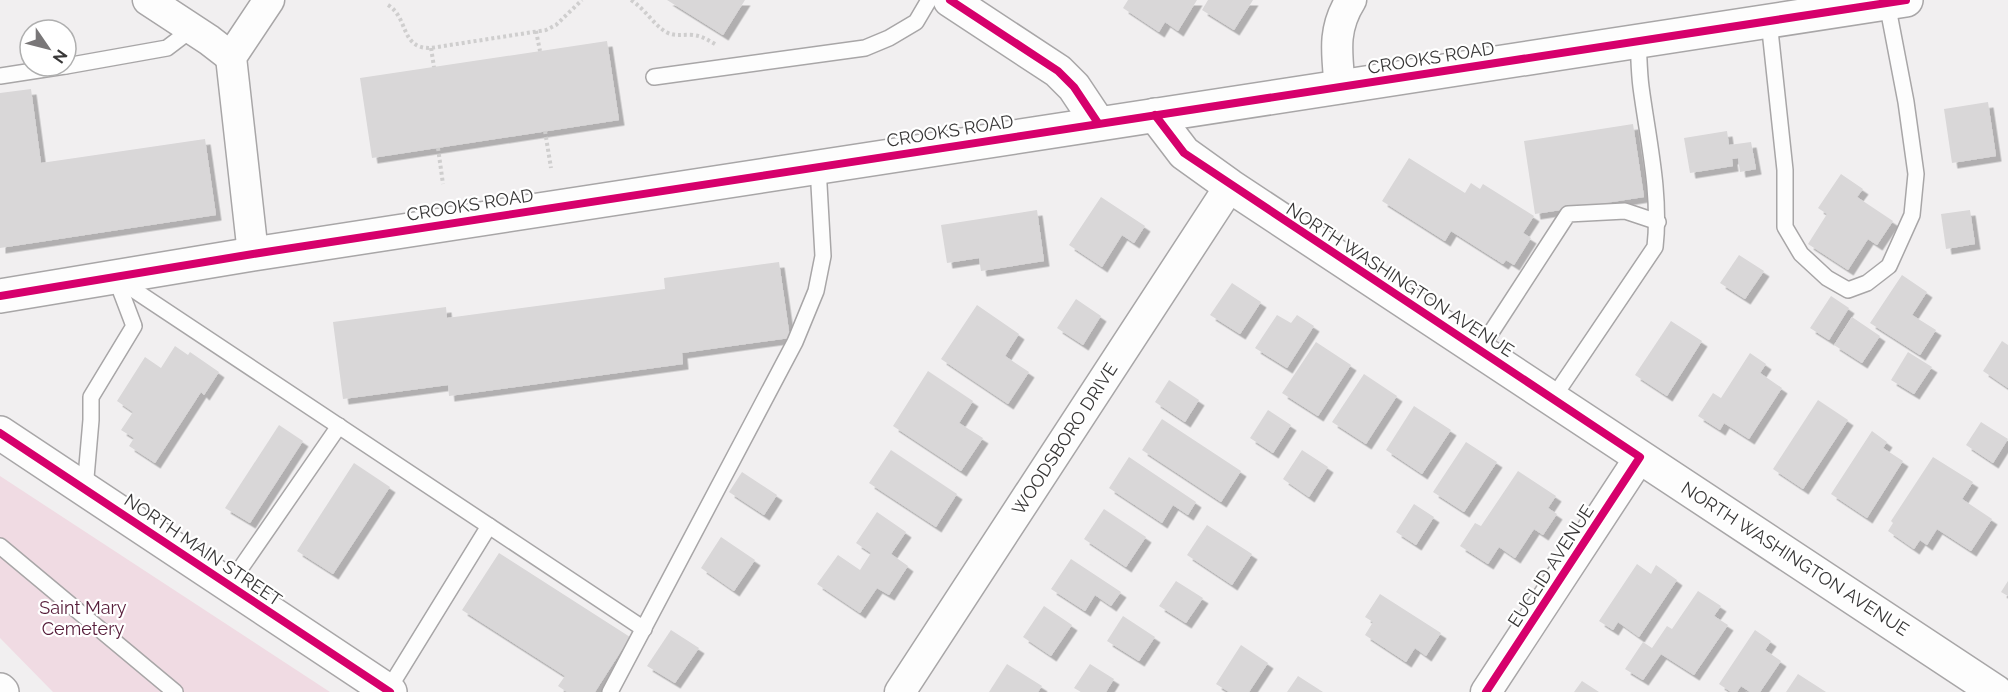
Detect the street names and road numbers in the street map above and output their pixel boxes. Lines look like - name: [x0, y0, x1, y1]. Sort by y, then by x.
- street label: CROOKS ROAD: [1366, 37, 1496, 78]
- street label: CROOKS ROAD: [885, 110, 1015, 151]
- street label: CROOKS ROAD: [405, 184, 535, 225]
- street label: NORTH WASHINGTON AVENUE: [1283, 198, 1518, 361]
- street label: WOODSBORO DRIVE: [1008, 359, 1122, 519]
- street label: NORTH WASHINGTON AVENUE: [1678, 477, 1913, 640]
- street label: NORTH MAIN STREET: [121, 489, 286, 610]
- street label: EUCLID AVENUE: [1503, 501, 1598, 631]

